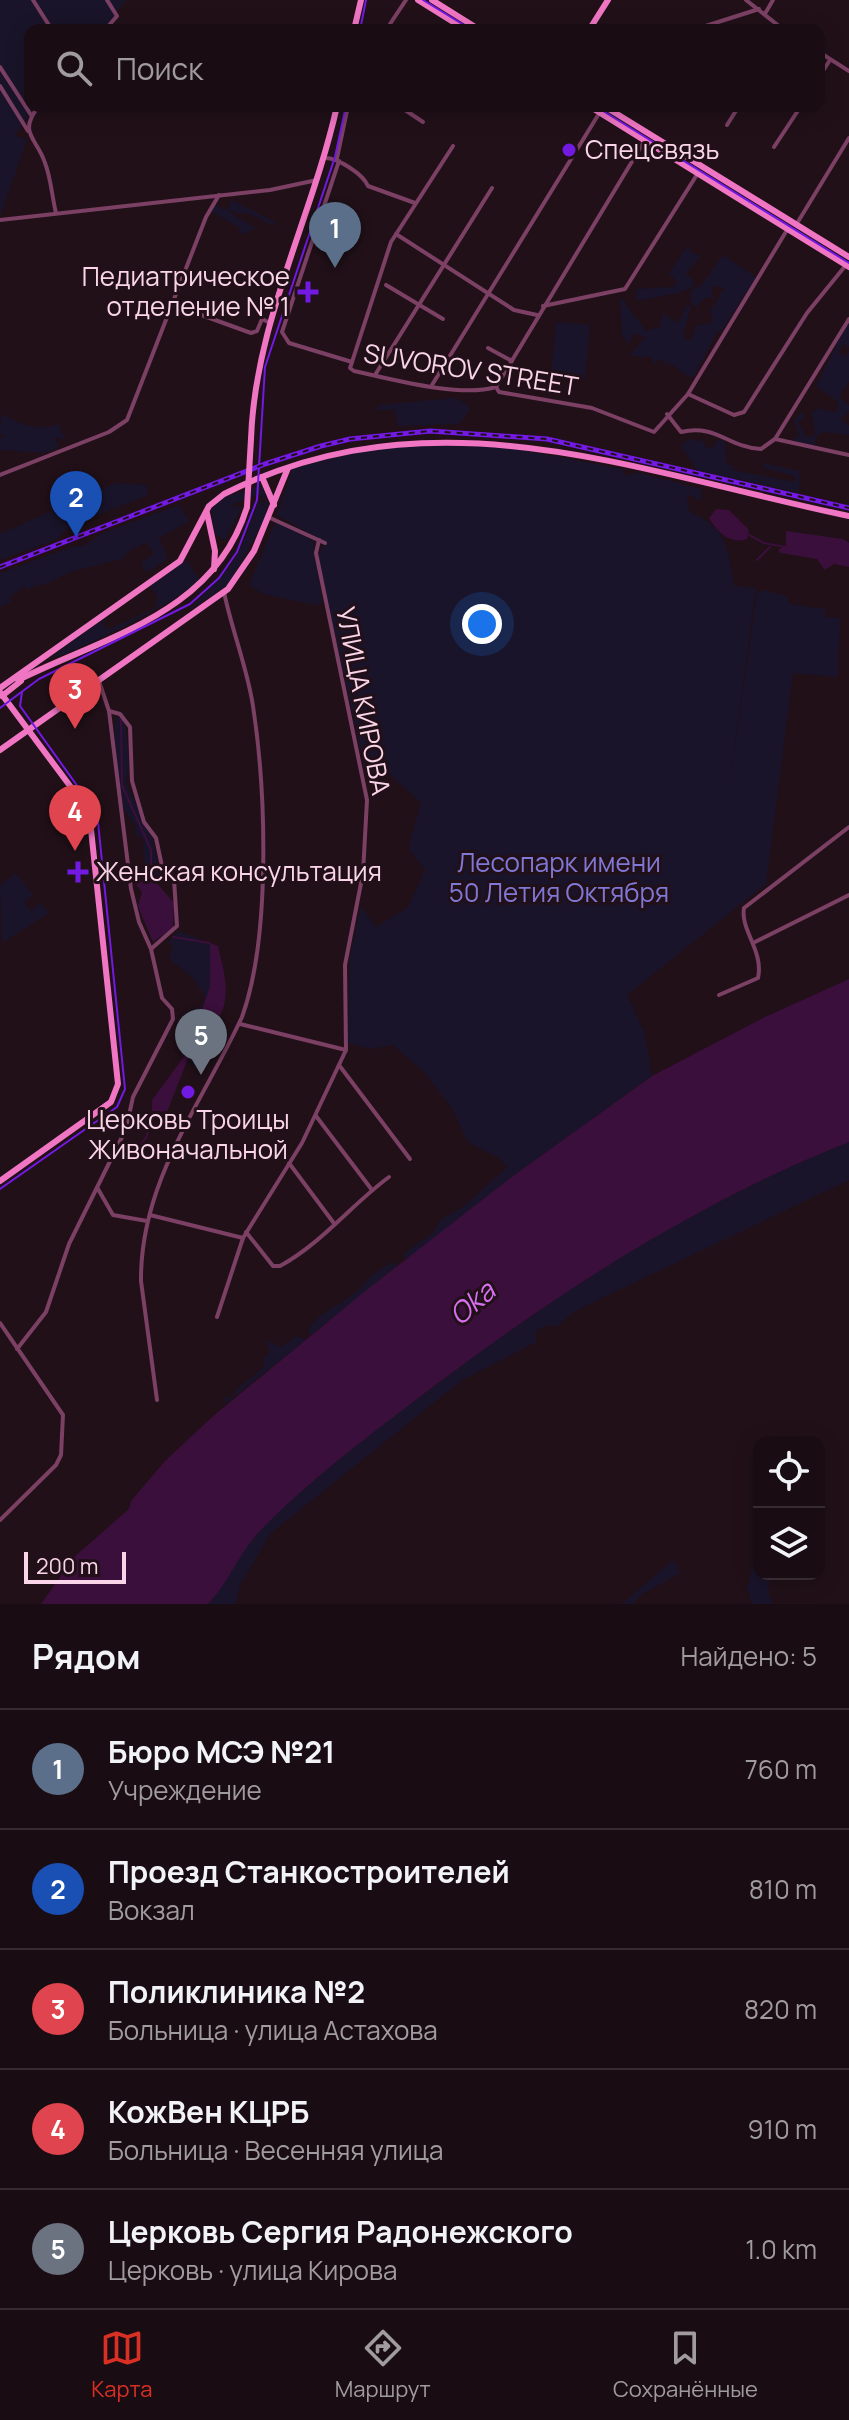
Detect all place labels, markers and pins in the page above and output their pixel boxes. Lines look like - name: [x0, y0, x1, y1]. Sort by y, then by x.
- place label: Спецсвязь: [585, 131, 719, 167]
- marker: Спецсвязь: [560, 141, 578, 159]
- pin: 1: [309, 202, 361, 268]
- place label: Педиатрическое отделение № 1: [82, 258, 290, 324]
- marker: Педиатрическое отделение № 1: [297, 281, 319, 303]
- pin: 2: [50, 471, 102, 537]
- pin: 3: [49, 663, 101, 729]
- pin: 4: [49, 785, 101, 851]
- place label: Женская консультация: [96, 853, 382, 889]
- marker: Женская консультация: [67, 861, 89, 883]
- pin: 5: [175, 1009, 227, 1075]
- marker: Церковь Троицы Живоначальной: [179, 1083, 197, 1101]
- place label: Церковь Троицы Живоначальной: [86, 1101, 290, 1167]

